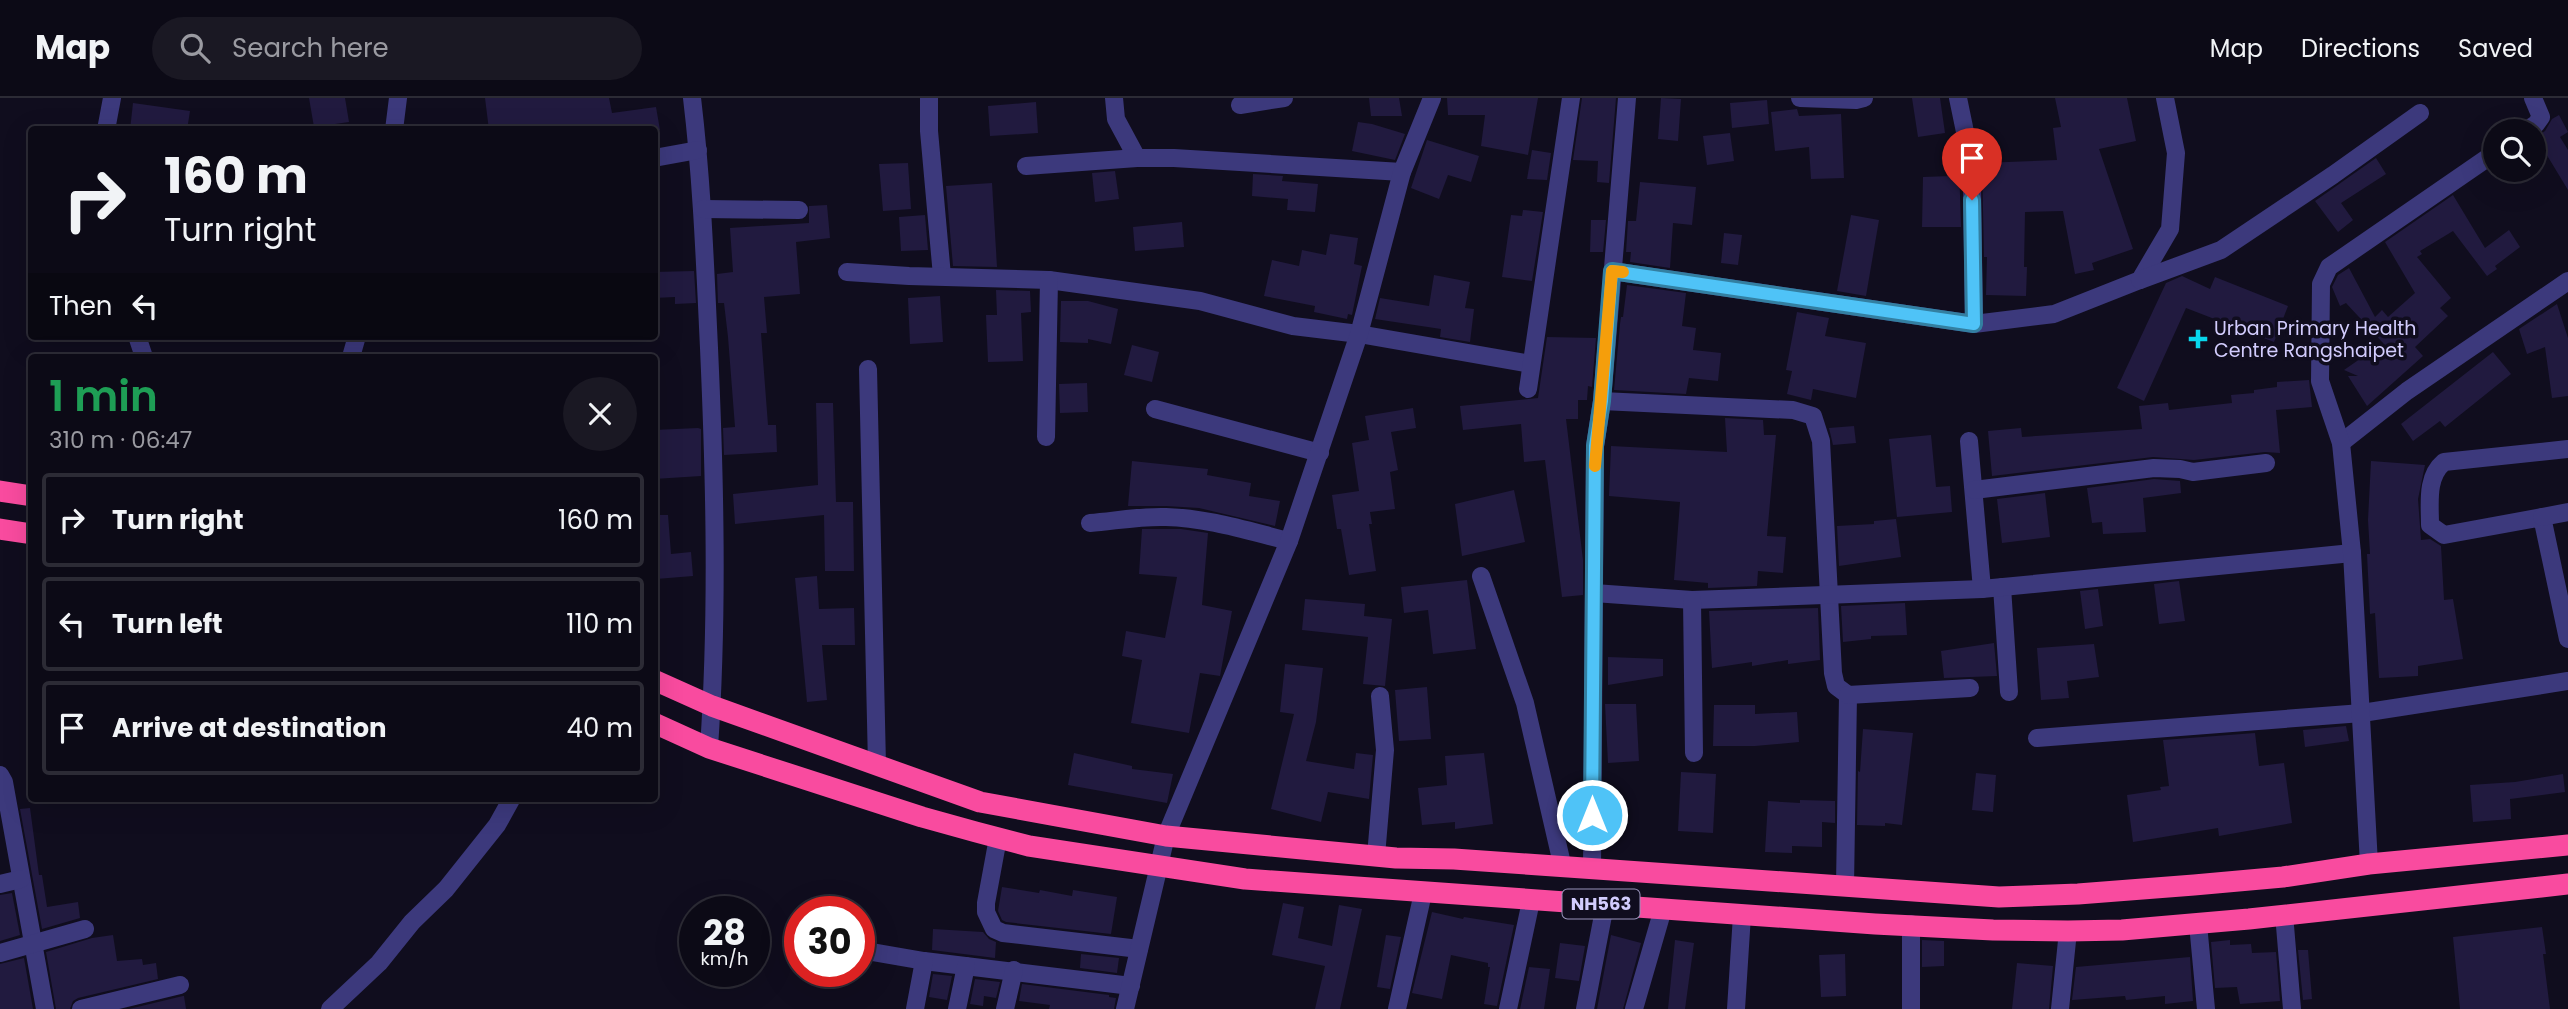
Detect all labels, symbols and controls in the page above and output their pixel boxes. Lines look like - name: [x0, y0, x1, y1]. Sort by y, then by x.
- search box: [152, 17, 642, 80]
- text: Map: [35, 24, 110, 71]
- icon: search: [176, 29, 214, 67]
- text: Search here: [232, 30, 389, 66]
- text: Map: [2210, 32, 2263, 65]
- text: Directions: [2301, 32, 2420, 65]
- text: Saved: [2458, 32, 2533, 65]
- map controls: [2483, 119, 2546, 182]
- button: search: [2483, 119, 2546, 182]
- pin: [1942, 128, 2002, 200]
- icon: arrive: [1953, 139, 1991, 177]
- text: 160 m: [164, 142, 308, 210]
- icon: right: [49, 154, 140, 245]
- text: Turn right: [164, 207, 316, 252]
- icon: left: [126, 287, 164, 325]
- text: Then: [49, 288, 112, 324]
- place label: Urban Primary Health Centre Rangshaipet: [2214, 315, 2416, 364]
- marker: Urban Primary Health Centre Rangshaipet: [2188, 329, 2208, 349]
- text: 1 min: [49, 367, 158, 426]
- button: close: [563, 377, 637, 451]
- text: 310 m · 06:47: [49, 424, 192, 456]
- icon: right: [53, 501, 91, 539]
- text: Turn right: [112, 502, 244, 538]
- text: 160 m: [558, 502, 633, 538]
- icon: left: [53, 605, 91, 643]
- text: Turn left: [112, 606, 223, 642]
- text: 110 m: [566, 606, 633, 642]
- icon: arrive: [53, 709, 91, 747]
- text: Arrive at destination: [112, 710, 387, 746]
- text: 40 m: [567, 710, 633, 746]
- position arrow: [1555, 778, 1629, 852]
- road number: NH563: [1562, 890, 1640, 918]
- speed limit sign: 30: [784, 896, 875, 987]
- text: 28: [703, 908, 746, 957]
- text: km/h: [701, 946, 748, 971]

